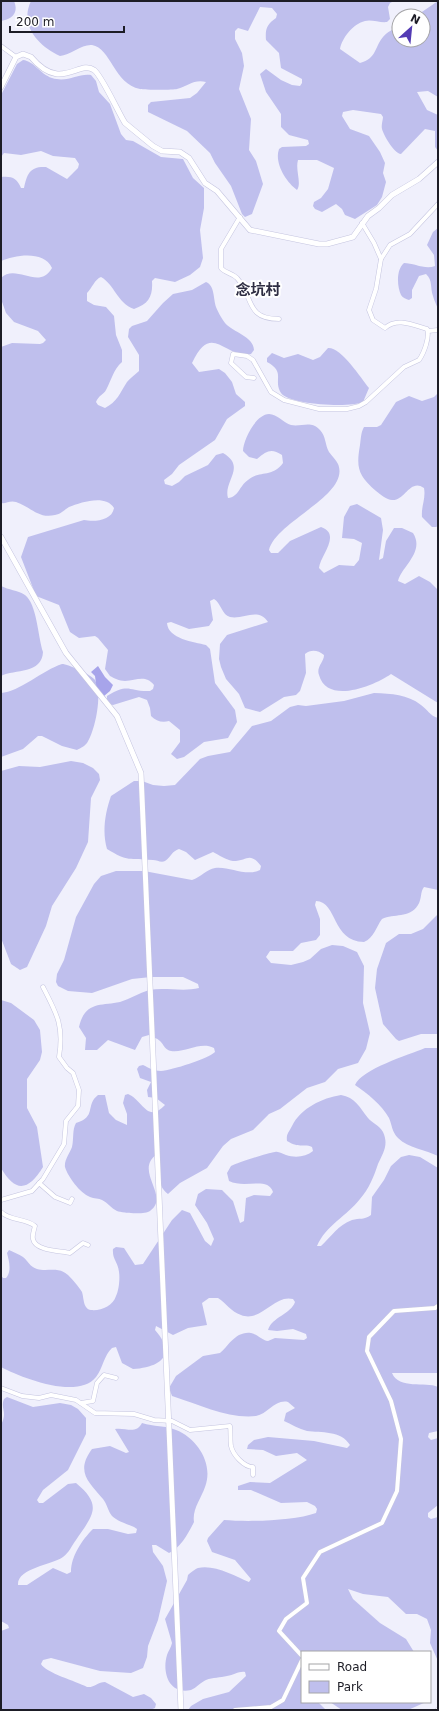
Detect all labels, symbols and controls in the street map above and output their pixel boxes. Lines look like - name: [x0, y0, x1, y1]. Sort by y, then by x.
- scale bar: [10, 8, 124, 34]
- north arrow: [391, 8, 431, 48]
- text: N: [408, 12, 422, 27]
- text: 200 m: [16, 15, 54, 29]
- district label: 念坑村: [235, 281, 281, 299]
- legend: [301, 1651, 431, 1703]
- text: Road: [337, 1660, 367, 1674]
- text: Park: [337, 1680, 363, 1694]

